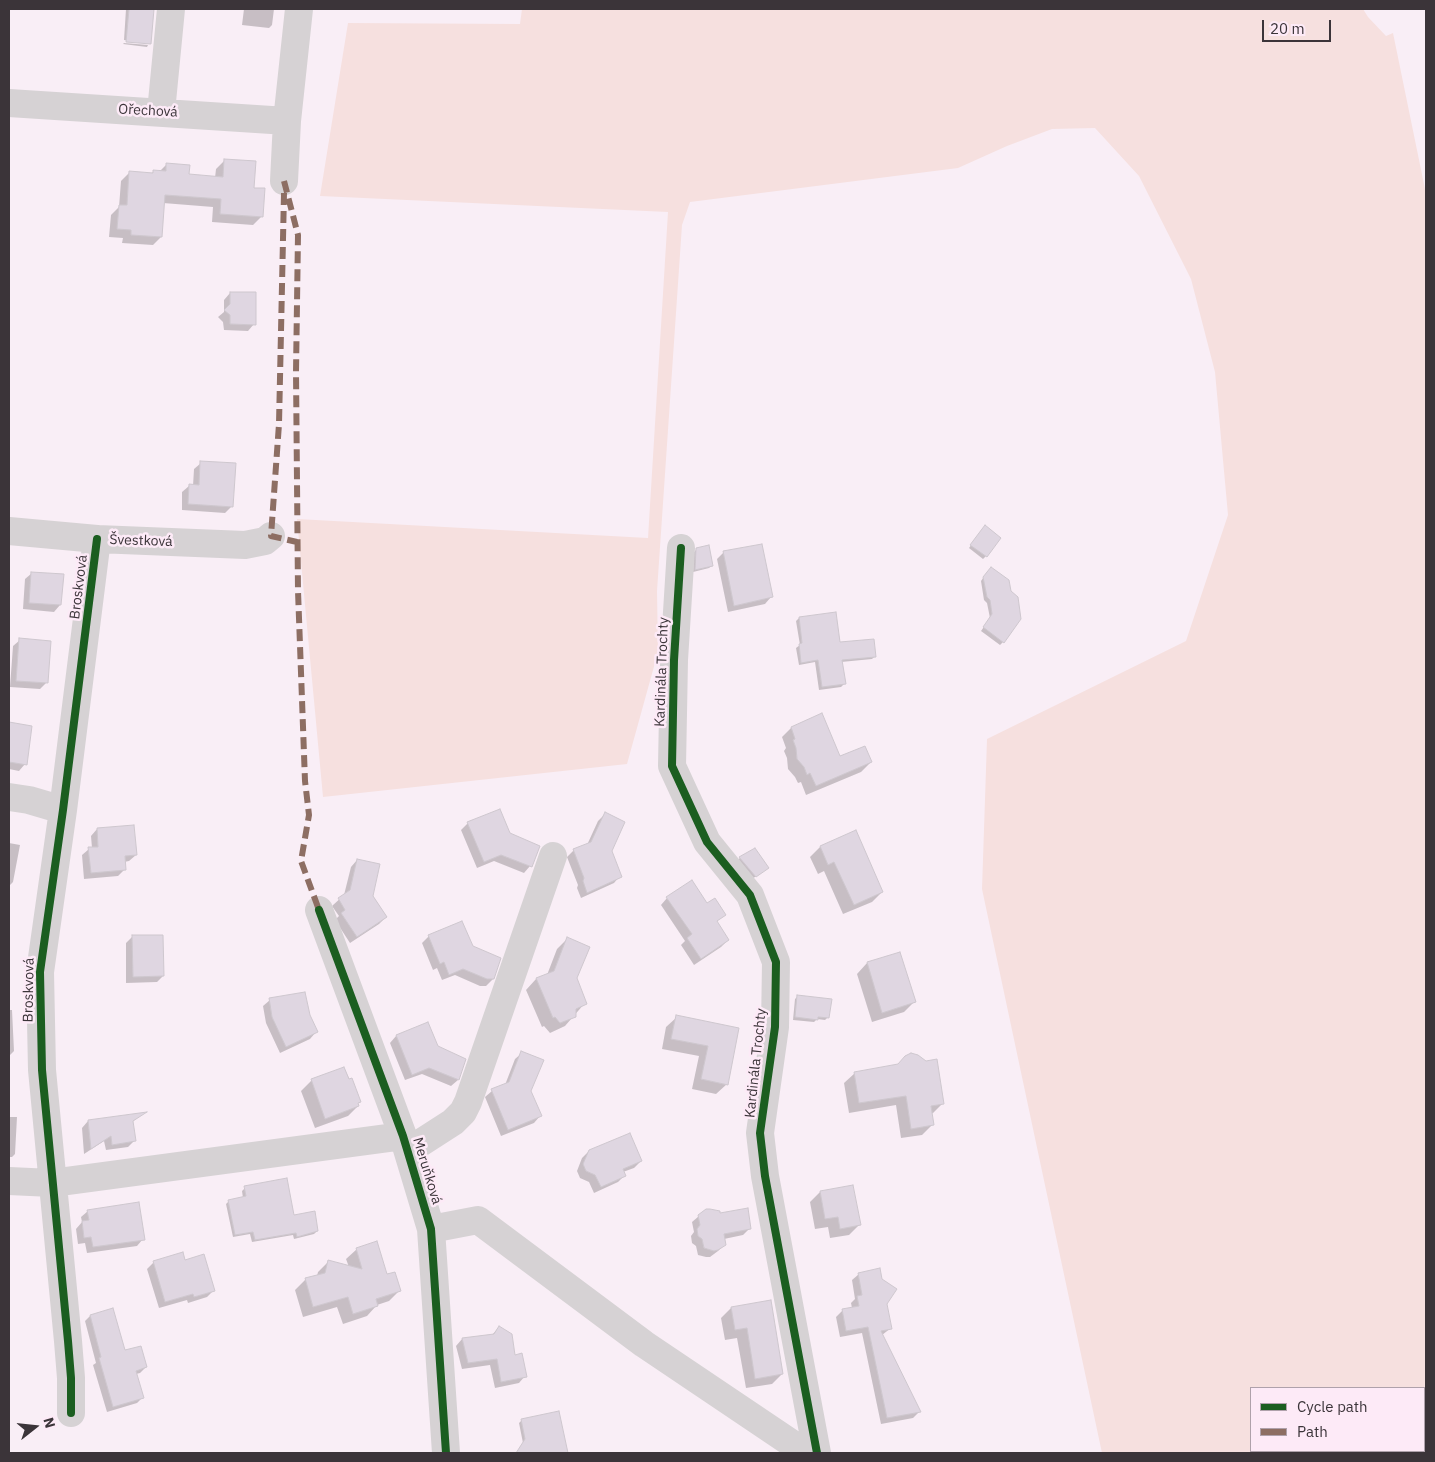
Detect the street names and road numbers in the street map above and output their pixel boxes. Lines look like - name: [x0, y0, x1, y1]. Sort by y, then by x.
- street label: Ořechová: [118, 101, 178, 121]
- street label: Švestková: [109, 531, 173, 551]
- street label: Broskvová: [67, 554, 91, 620]
- street label: Kardinála Trochty: [652, 617, 672, 727]
- street label: Broskvová: [20, 957, 38, 1023]
- street label: Kardinála Trochty: [742, 1007, 770, 1119]
- street label: Meruňková: [409, 1135, 445, 1207]

